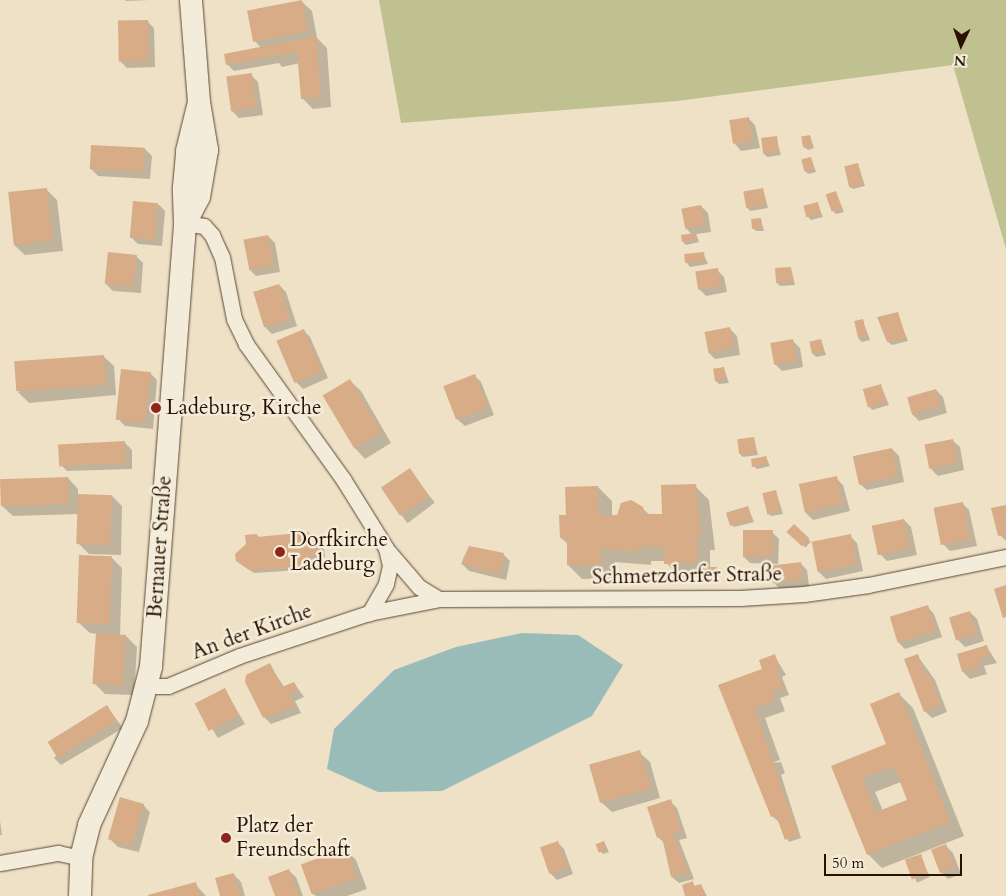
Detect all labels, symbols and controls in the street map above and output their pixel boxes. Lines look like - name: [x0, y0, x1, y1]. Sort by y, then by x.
- north arrow: [936, 20, 986, 70]
- text: N: [954, 51, 967, 70]
- place label: Ladeburg, Kirche: [166, 395, 322, 421]
- marker: Ladeburg, Kirche: [150, 402, 162, 414]
- street label: Bernauer Straße: [142, 475, 178, 619]
- place label: Dorfkirche Ladeburg: [290, 527, 388, 577]
- marker: Dorfkirche Ladeburg: [274, 546, 286, 558]
- street label: Schmetzdorfer Straße: [592, 562, 782, 590]
- street label: An der Kirche: [188, 599, 316, 665]
- place label: Platz der Freundschaft: [236, 813, 350, 863]
- marker: Platz der Freundschaft: [220, 832, 232, 844]
- scale bar: [826, 844, 964, 876]
- text: 50 m: [832, 853, 864, 873]

